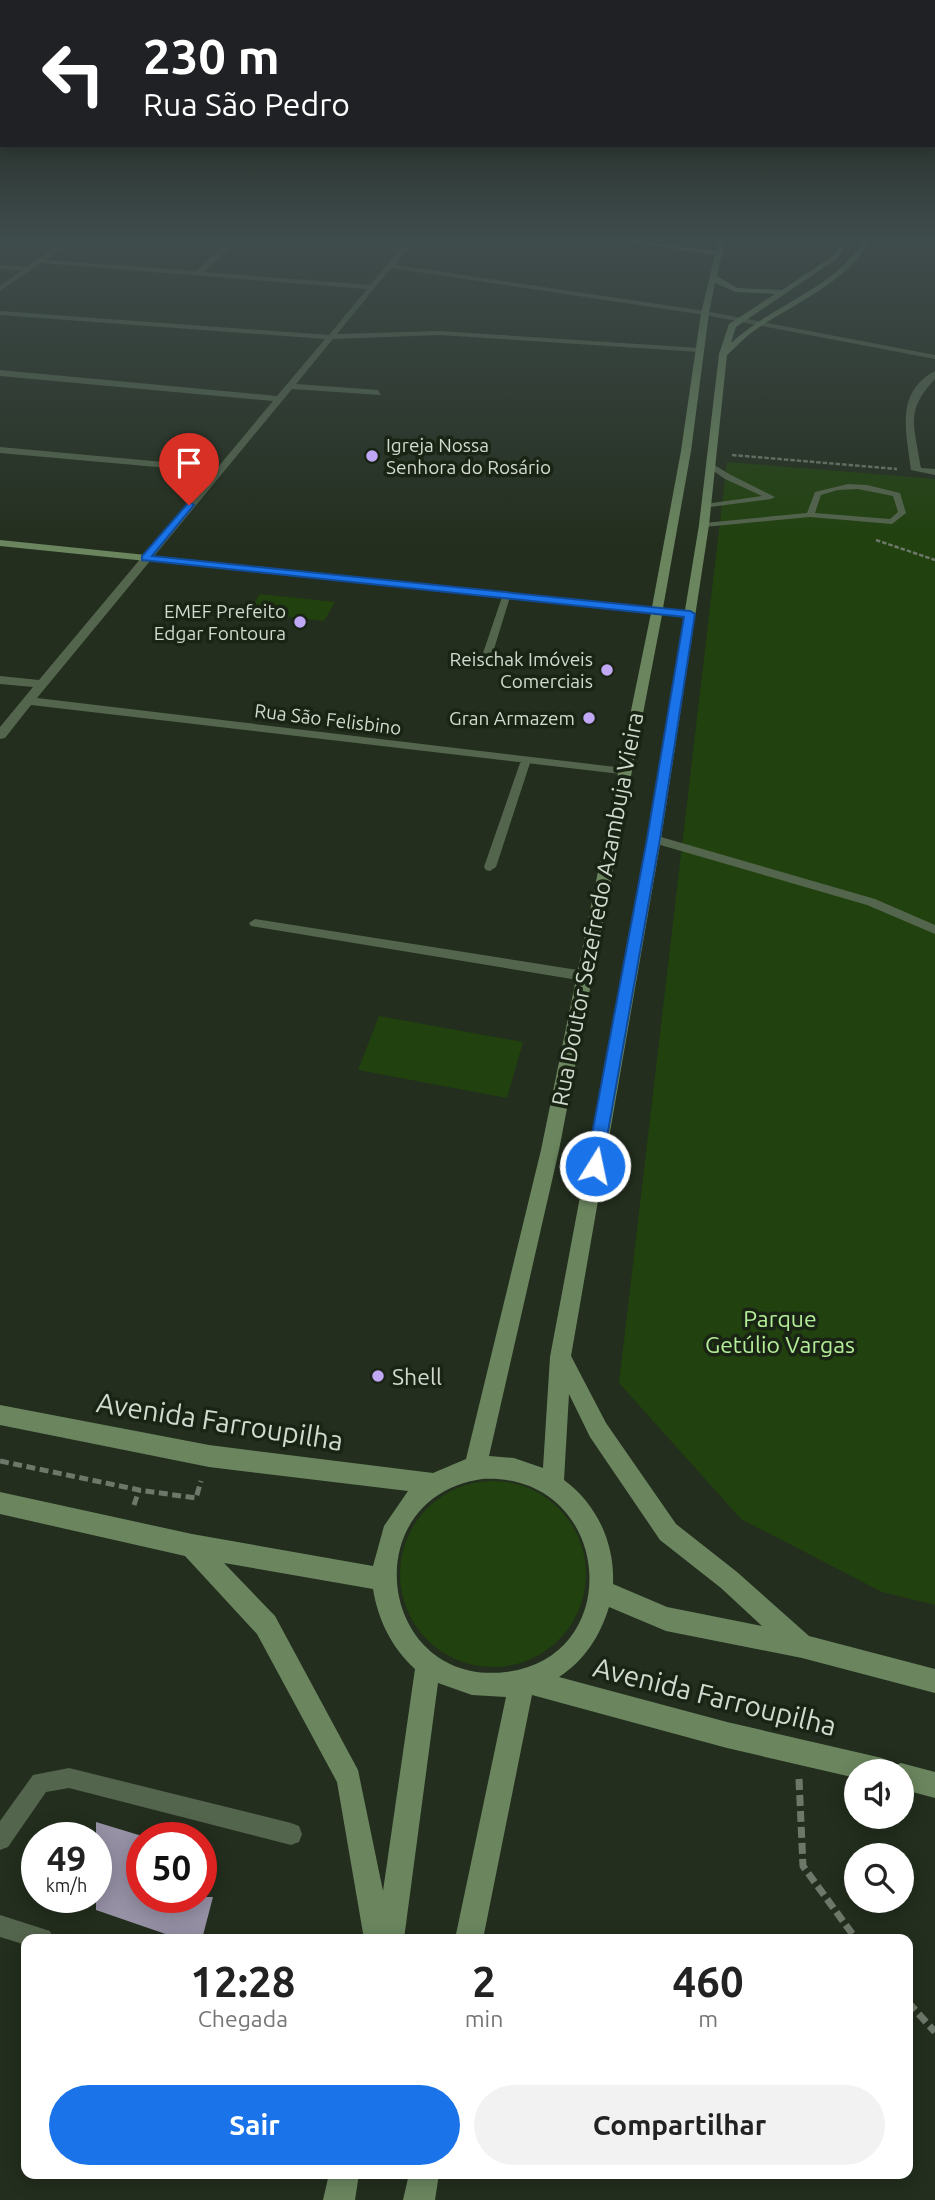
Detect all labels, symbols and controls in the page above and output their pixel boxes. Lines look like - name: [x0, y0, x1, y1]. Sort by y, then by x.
- icon: left: [28, 28, 119, 119]
- text: 230 m: [143, 28, 280, 83]
- text: Rua São Pedro: [143, 86, 350, 122]
- pin: [159, 433, 219, 505]
- place label: Igreja Nossa Senhora do Rosário: [386, 434, 551, 478]
- icon: arrive: [170, 444, 208, 482]
- marker: Igreja Nossa Senhora do Rosário: [364, 448, 380, 464]
- place label: EMEF Prefeito Edgar Fontoura: [154, 600, 286, 644]
- marker: EMEF Prefeito Edgar Fontoura: [292, 614, 308, 630]
- place label: Reischak Imóveis Comerciais: [450, 648, 593, 692]
- marker: Reischak Imóveis Comerciais: [599, 662, 615, 678]
- street label: Rua São Felisbino: [253, 699, 403, 739]
- place label: Gran Armazem: [449, 707, 575, 729]
- street label: Rua Doutor Sezefredo Azambuja Vieira: [547, 710, 647, 1108]
- marker: Gran Armazem: [581, 710, 597, 726]
- position arrow: [558, 1129, 632, 1203]
- park label: Parque Getúlio Vargas: [705, 1306, 855, 1357]
- place label: Shell: [392, 1364, 442, 1389]
- marker: Shell: [370, 1368, 386, 1384]
- street label: Avenida Farroupilha: [94, 1386, 346, 1456]
- street label: Avenida Farroupilha: [590, 1651, 840, 1741]
- map controls: [844, 1759, 914, 1913]
- button: sound: [844, 1759, 914, 1829]
- speed limit sign: 50: [126, 1822, 217, 1913]
- text: 49: [47, 1838, 86, 1878]
- button: search: [844, 1843, 914, 1913]
- text: km/h: [46, 1875, 87, 1895]
- text: 12:28: [190, 1958, 295, 2005]
- text: 2: [472, 1958, 496, 2005]
- text: 460: [673, 1958, 744, 2005]
- text: Chegada: [198, 2006, 288, 2031]
- text: min: [465, 2006, 503, 2031]
- text: m: [698, 2006, 718, 2031]
- button: Sair: [49, 2085, 460, 2165]
- button: Compartilhar: [474, 2085, 885, 2165]

